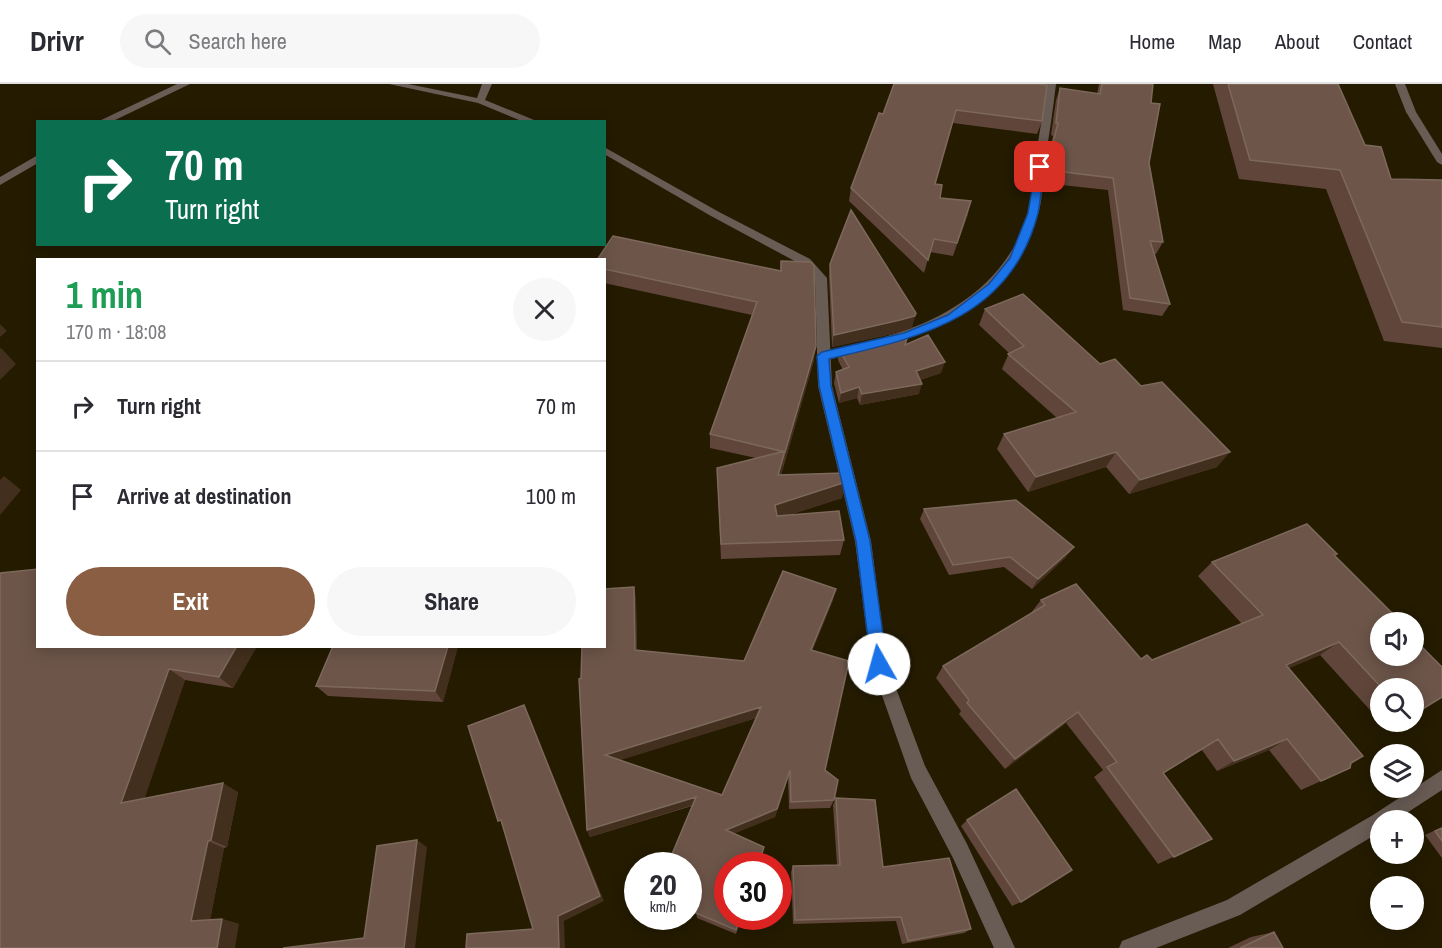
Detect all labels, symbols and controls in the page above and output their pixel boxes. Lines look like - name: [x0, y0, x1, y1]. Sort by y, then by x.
- search box: [120, 14, 540, 68]
- text: Drivr: [30, 22, 84, 60]
- icon: search: [141, 25, 174, 58]
- text: Search here: [189, 26, 287, 56]
- text: Home: [1129, 27, 1175, 56]
- text: Map: [1208, 27, 1242, 56]
- text: About: [1275, 27, 1320, 56]
- text: Contact: [1353, 27, 1412, 56]
- text: 70 m: [165, 137, 244, 193]
- pin: [1014, 141, 1065, 192]
- icon: right: [66, 144, 144, 222]
- icon: arrive: [1023, 150, 1056, 183]
- text: Turn right: [165, 191, 259, 227]
- text: 1 min: [66, 271, 143, 319]
- button: close: [513, 278, 576, 341]
- text: 170 m · 18:08: [66, 318, 166, 345]
- icon: right: [66, 390, 99, 423]
- text: Turn right: [117, 391, 201, 421]
- text: 70 m: [536, 391, 576, 421]
- icon: arrive: [66, 480, 99, 513]
- text: Arrive at destination: [117, 481, 291, 511]
- text: 100 m: [526, 481, 576, 511]
- button: Exit: [66, 567, 315, 636]
- button: Share: [327, 567, 576, 636]
- map controls: [1370, 612, 1424, 930]
- button: sound: [1370, 612, 1424, 666]
- position arrow: [847, 632, 911, 696]
- button: search: [1370, 678, 1424, 732]
- button: layers: [1370, 744, 1424, 798]
- button: +: [1370, 810, 1424, 864]
- speed limit sign: 30: [714, 852, 792, 930]
- text: 20: [649, 864, 677, 904]
- button: −: [1370, 876, 1424, 930]
- text: km/h: [650, 896, 676, 917]

